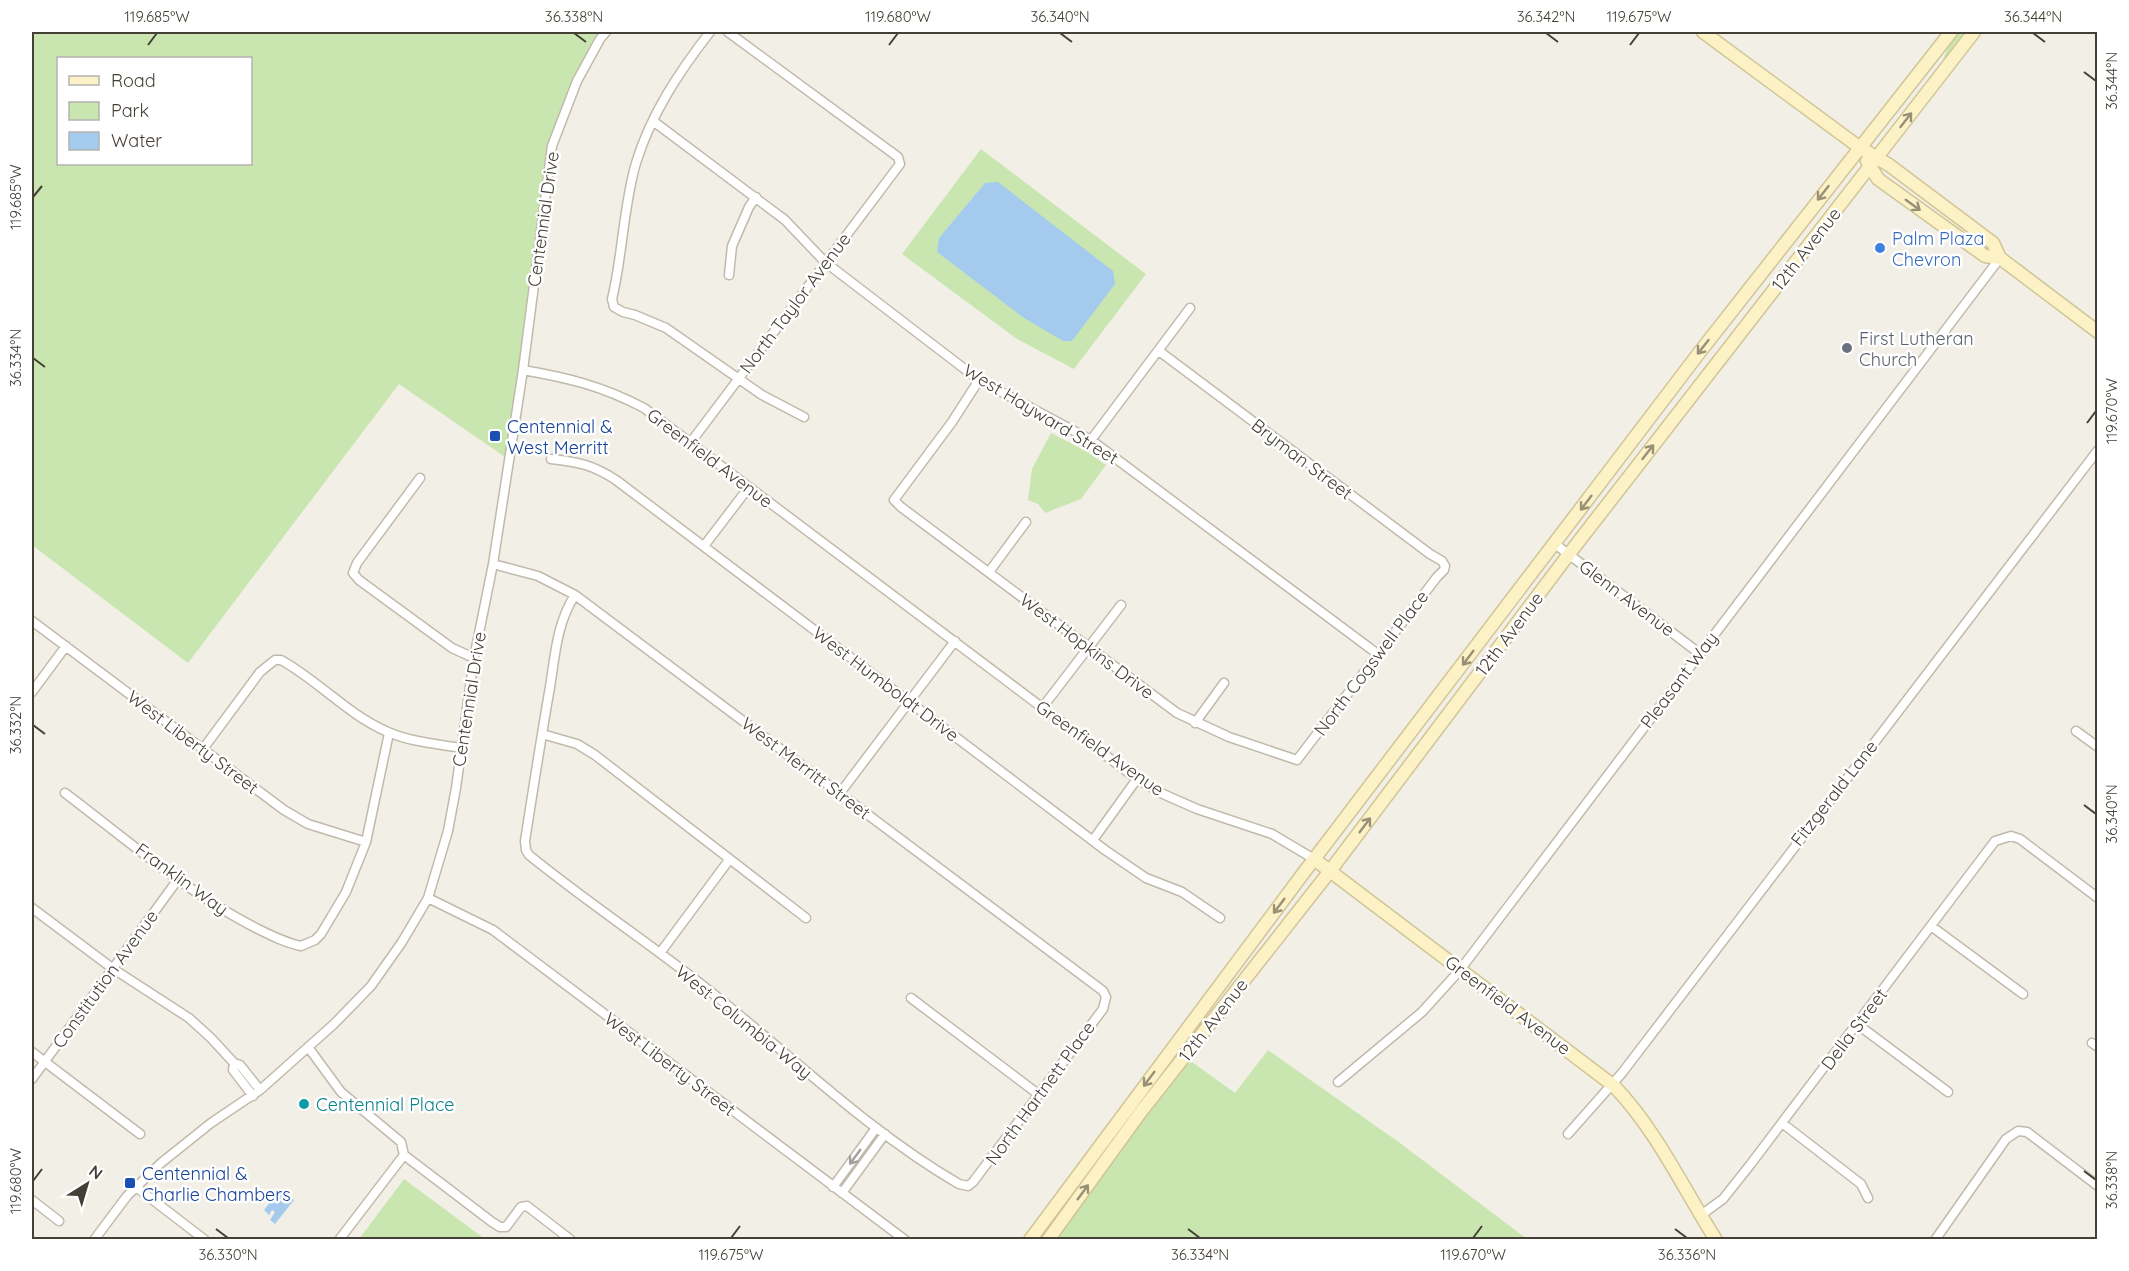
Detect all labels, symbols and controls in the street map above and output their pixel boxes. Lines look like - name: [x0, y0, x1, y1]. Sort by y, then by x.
- text: 119.685°W: [124, 7, 190, 26]
- text: 36.338°N: [545, 7, 603, 26]
- text: 119.680°W: [865, 7, 932, 26]
- text: 36.340°N: [1030, 7, 1090, 26]
- text: 36.342°N: [1517, 7, 1575, 26]
- text: 119.675°W: [1607, 7, 1672, 26]
- text: 36.344°N: [2004, 7, 2062, 26]
- text: 36.344°N: [2102, 52, 2121, 110]
- legend: [57, 57, 252, 165]
- text: Road: [111, 69, 156, 92]
- text: Park: [111, 99, 149, 122]
- one-way arrow: [1899, 113, 1912, 129]
- text: Water: [111, 129, 162, 152]
- street label: Centennial Drive: [522, 150, 564, 288]
- text: 119.685°W: [6, 164, 25, 230]
- one-way arrow: [1817, 185, 1830, 201]
- one-way arrow: [1905, 199, 1921, 211]
- street label: 12th Avenue: [1766, 203, 1846, 295]
- place label: Palm Plaza Chevron: [1892, 227, 1984, 271]
- street label: North Taylor Avenue: [734, 228, 856, 378]
- marker: Palm Plaza Chevron: [1873, 241, 1887, 255]
- place label: First Lutheran Church: [1859, 327, 1974, 371]
- text: 36.334°N: [6, 329, 25, 387]
- one-way arrow: [1697, 339, 1710, 355]
- marker: First Lutheran Church: [1840, 341, 1854, 355]
- street label: West Hayward Street: [959, 359, 1123, 469]
- text: 119.670°W: [2102, 378, 2121, 444]
- street label: Greenfield Avenue: [643, 403, 777, 513]
- street label: Bryman Street: [1247, 413, 1357, 505]
- place label: Centennial & West Merritt: [507, 415, 612, 459]
- marker: Centennial & West Merritt: [488, 429, 502, 443]
- one-way arrow: [1641, 444, 1654, 460]
- one-way arrow: [1580, 494, 1592, 510]
- street label: Glenn Avenue: [1575, 555, 1679, 641]
- street label: North Cogswell Place: [1309, 586, 1433, 740]
- street label: 12th Avenue: [1470, 587, 1548, 681]
- street label: West Hopkins Drive: [1015, 588, 1159, 704]
- street label: West Humboldt Drive: [808, 621, 964, 747]
- street label: Pleasant Way: [1635, 627, 1723, 733]
- street label: Centennial Drive: [447, 630, 491, 768]
- one-way arrow: [1461, 650, 1474, 666]
- street label: West Liberty Street: [123, 685, 263, 799]
- street label: Greenfield Avenue: [1031, 695, 1169, 801]
- text: 36.332°N: [6, 696, 25, 754]
- street label: West Merritt Street: [737, 712, 875, 824]
- street label: Fitzgerald Lane: [1785, 735, 1883, 851]
- text: 36.340°N: [2102, 784, 2121, 844]
- one-way arrow: [1358, 817, 1371, 833]
- street label: Franklin Way: [131, 838, 233, 920]
- one-way arrow: [1272, 898, 1285, 914]
- street label: Constitution Avenue: [47, 905, 163, 1053]
- street label: Greenfield Avenue: [1441, 950, 1575, 1060]
- street label: West Columbia Way: [671, 960, 817, 1084]
- street label: 12th Avenue: [1173, 974, 1253, 1066]
- street label: Della Street: [1816, 984, 1892, 1074]
- street label: West Liberty Street: [600, 1007, 740, 1121]
- street label: North Hartnett Place: [980, 1017, 1100, 1169]
- one-way arrow: [1143, 1071, 1156, 1087]
- place label: Centennial Place: [316, 1093, 454, 1116]
- marker: Centennial Place: [297, 1097, 311, 1111]
- text: 119.680°W: [6, 1147, 25, 1214]
- one-way arrow: [849, 1149, 861, 1165]
- text: 36.338°N: [2102, 1151, 2121, 1209]
- north arrow: [57, 1154, 117, 1214]
- text: N: [85, 1160, 107, 1184]
- place label: Centennial & Charlie Chambers: [142, 1162, 291, 1206]
- marker: Centennial & Charlie Chambers: [123, 1176, 137, 1190]
- one-way arrow: [1077, 1185, 1089, 1201]
- text: 36.330°N: [198, 1245, 258, 1264]
- text: 119.675°W: [699, 1245, 764, 1264]
- text: 36.334°N: [1171, 1245, 1229, 1264]
- text: 119.670°W: [1440, 1245, 1506, 1264]
- text: 36.336°N: [1658, 1245, 1716, 1264]

